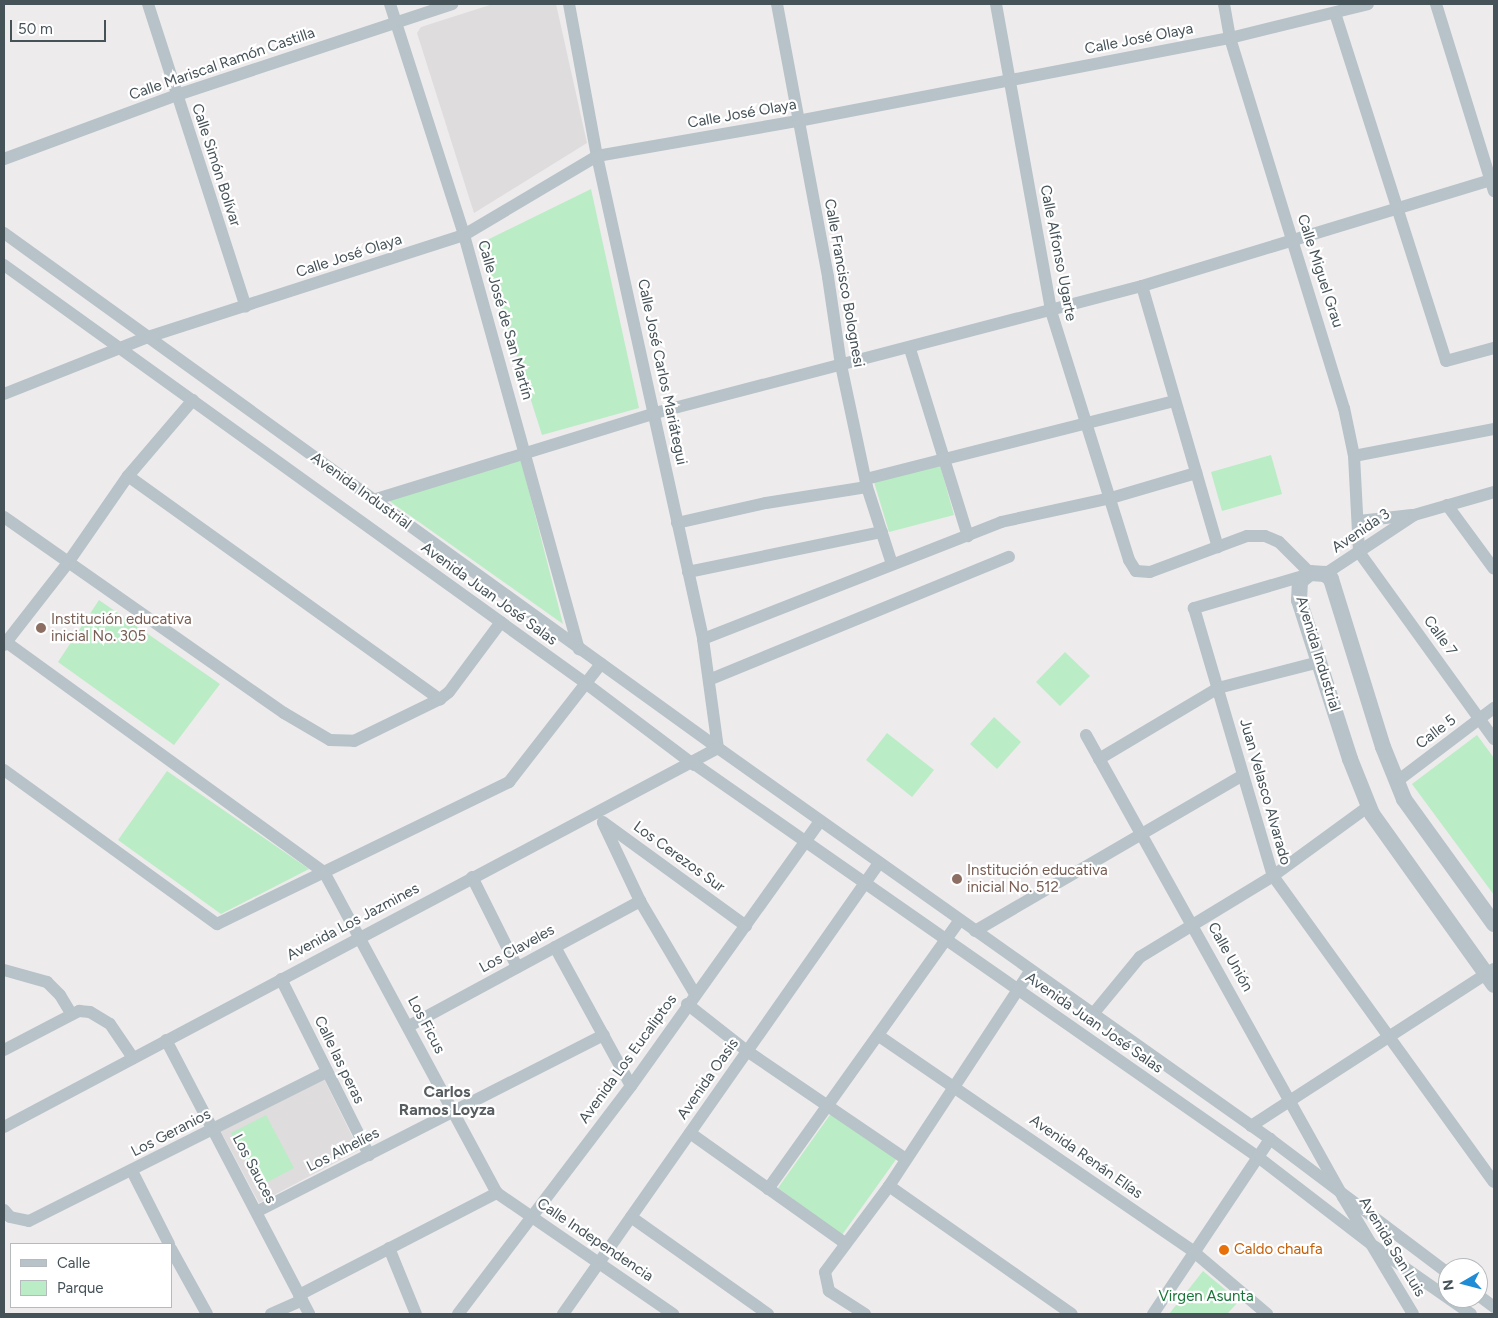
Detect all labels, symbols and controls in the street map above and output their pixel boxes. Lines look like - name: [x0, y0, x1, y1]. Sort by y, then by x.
- scale bar: [12, 10, 109, 42]
- text: 50 m: [18, 20, 53, 38]
- street label: Calle José Olaya: [1083, 20, 1195, 58]
- street label: Calle Mariscal Ramón Castilla: [127, 24, 317, 104]
- street label: Calle José Olaya: [686, 96, 798, 132]
- street label: Calle Simón Bolívar: [188, 101, 244, 229]
- street label: Calle Alfonso Ugarte: [1036, 183, 1080, 323]
- street label: Calle Francisco Bolognesi: [820, 197, 868, 369]
- street label: Calle Miguel Grau: [1293, 212, 1347, 330]
- street label: Calle José Olaya: [294, 230, 404, 282]
- street label: Calle José de San Martín: [474, 238, 536, 402]
- street label: Calle José Carlos Mariátegui: [633, 277, 691, 467]
- street label: Avenida Industrial: [307, 449, 415, 533]
- street label: Avenida 3: [1329, 505, 1393, 557]
- street label: Avenida Juan José Salas: [417, 539, 561, 649]
- street label: Avenida Industrial: [1292, 594, 1344, 714]
- place label: Institución educativa inicial No. 305: [51, 610, 192, 645]
- street label: Calle 7: [1419, 613, 1461, 659]
- marker: Institución educativa inicial No. 305: [35, 622, 47, 634]
- street label: Calle 5: [1412, 711, 1460, 753]
- street label: Juan Velasco Alvarado: [1236, 717, 1294, 867]
- street label: Los Cerezos Sur: [630, 818, 728, 896]
- place label: Institución educativa inicial No. 512: [967, 861, 1108, 896]
- marker: Institución educativa inicial No. 512: [951, 873, 963, 885]
- street label: Avenida Los Jazmines: [284, 879, 422, 965]
- street label: Calle Unión: [1204, 919, 1256, 995]
- street label: Los Claveles: [476, 921, 558, 977]
- street label: Avenida Juan José Salas: [1022, 969, 1166, 1077]
- street label: Avenida Los Eucaliptos: [575, 991, 681, 1127]
- street label: Los Ficus: [403, 993, 449, 1057]
- street label: Calle las peras: [310, 1013, 368, 1107]
- street label: Avenida Oasis: [674, 1035, 742, 1123]
- district label: Carlos Ramos Loyza: [399, 1082, 495, 1120]
- street label: Los Geranios: [128, 1105, 214, 1161]
- street label: Avenida Renán Elías: [1026, 1111, 1146, 1203]
- street label: Los Alhelíes: [304, 1124, 382, 1176]
- street label: Los Sauces: [228, 1131, 280, 1207]
- street label: Calle Independencia: [533, 1194, 657, 1286]
- street label: Avenida San Luis: [1355, 1194, 1429, 1300]
- place label: Caldo chaufa: [1234, 1241, 1323, 1259]
- legend: [10, 1243, 172, 1308]
- marker: Caldo chaufa: [1218, 1244, 1230, 1256]
- text: Calle: [57, 1254, 90, 1272]
- north arrow: [1438, 1258, 1488, 1308]
- text: N: [1439, 1278, 1458, 1292]
- text: Parque: [57, 1279, 104, 1297]
- park label: Virgen Asunta: [1158, 1288, 1254, 1306]

